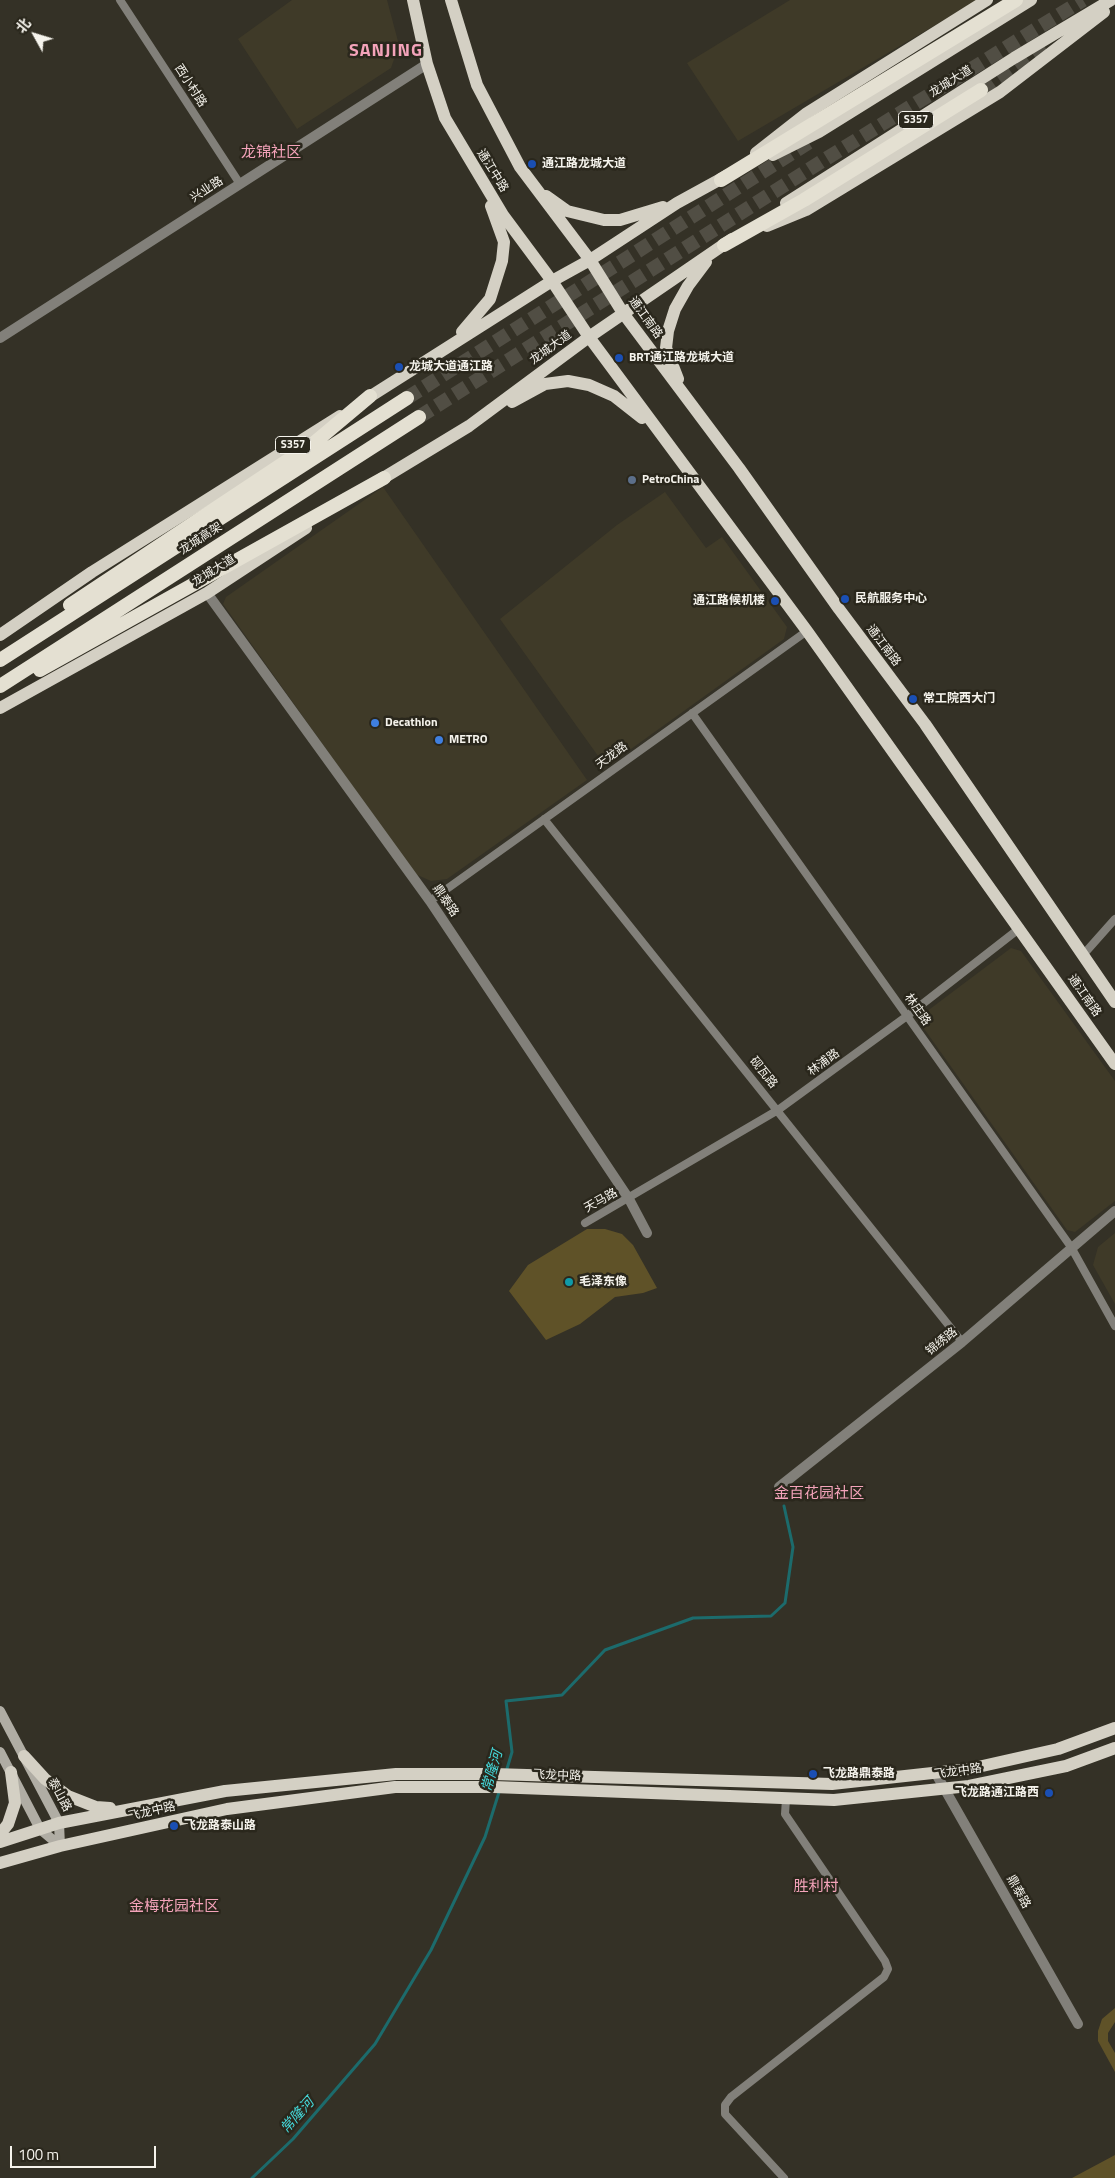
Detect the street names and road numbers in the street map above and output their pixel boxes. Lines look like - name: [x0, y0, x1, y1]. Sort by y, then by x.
- street label: 西小村路: [171, 62, 209, 110]
- street label: 龙城大道: [927, 63, 975, 101]
- road number: S357: [898, 112, 934, 128]
- street label: 通江中路: [473, 147, 511, 195]
- street label: 兴业路: [188, 174, 226, 206]
- street label: 通江南路: [625, 294, 665, 342]
- street label: 龙城大道: [527, 328, 575, 368]
- road number: S357: [276, 436, 310, 454]
- street label: 龙城高架: [177, 520, 225, 558]
- street label: 龙城大道: [190, 552, 238, 590]
- street label: 通江南路: [863, 622, 903, 670]
- street label: 天龙路: [593, 740, 631, 772]
- street label: 鼎泰路: [429, 882, 461, 920]
- street label: 通江南路: [1064, 972, 1104, 1020]
- street label: 林庄路: [901, 991, 933, 1029]
- street label: 林浦路: [805, 1047, 843, 1079]
- street label: 砚瓦路: [746, 1054, 780, 1092]
- street label: 天马路: [582, 1186, 620, 1216]
- street label: 锦绣路: [923, 1325, 961, 1359]
- street label: 飞龙中路: [933, 1762, 983, 1782]
- street label: 飞龙中路: [533, 1768, 581, 1784]
- street label: 泰山路: [44, 1776, 74, 1814]
- street label: 飞龙中路: [127, 1800, 177, 1824]
- street label: 鼎泰路: [1003, 1873, 1033, 1911]

